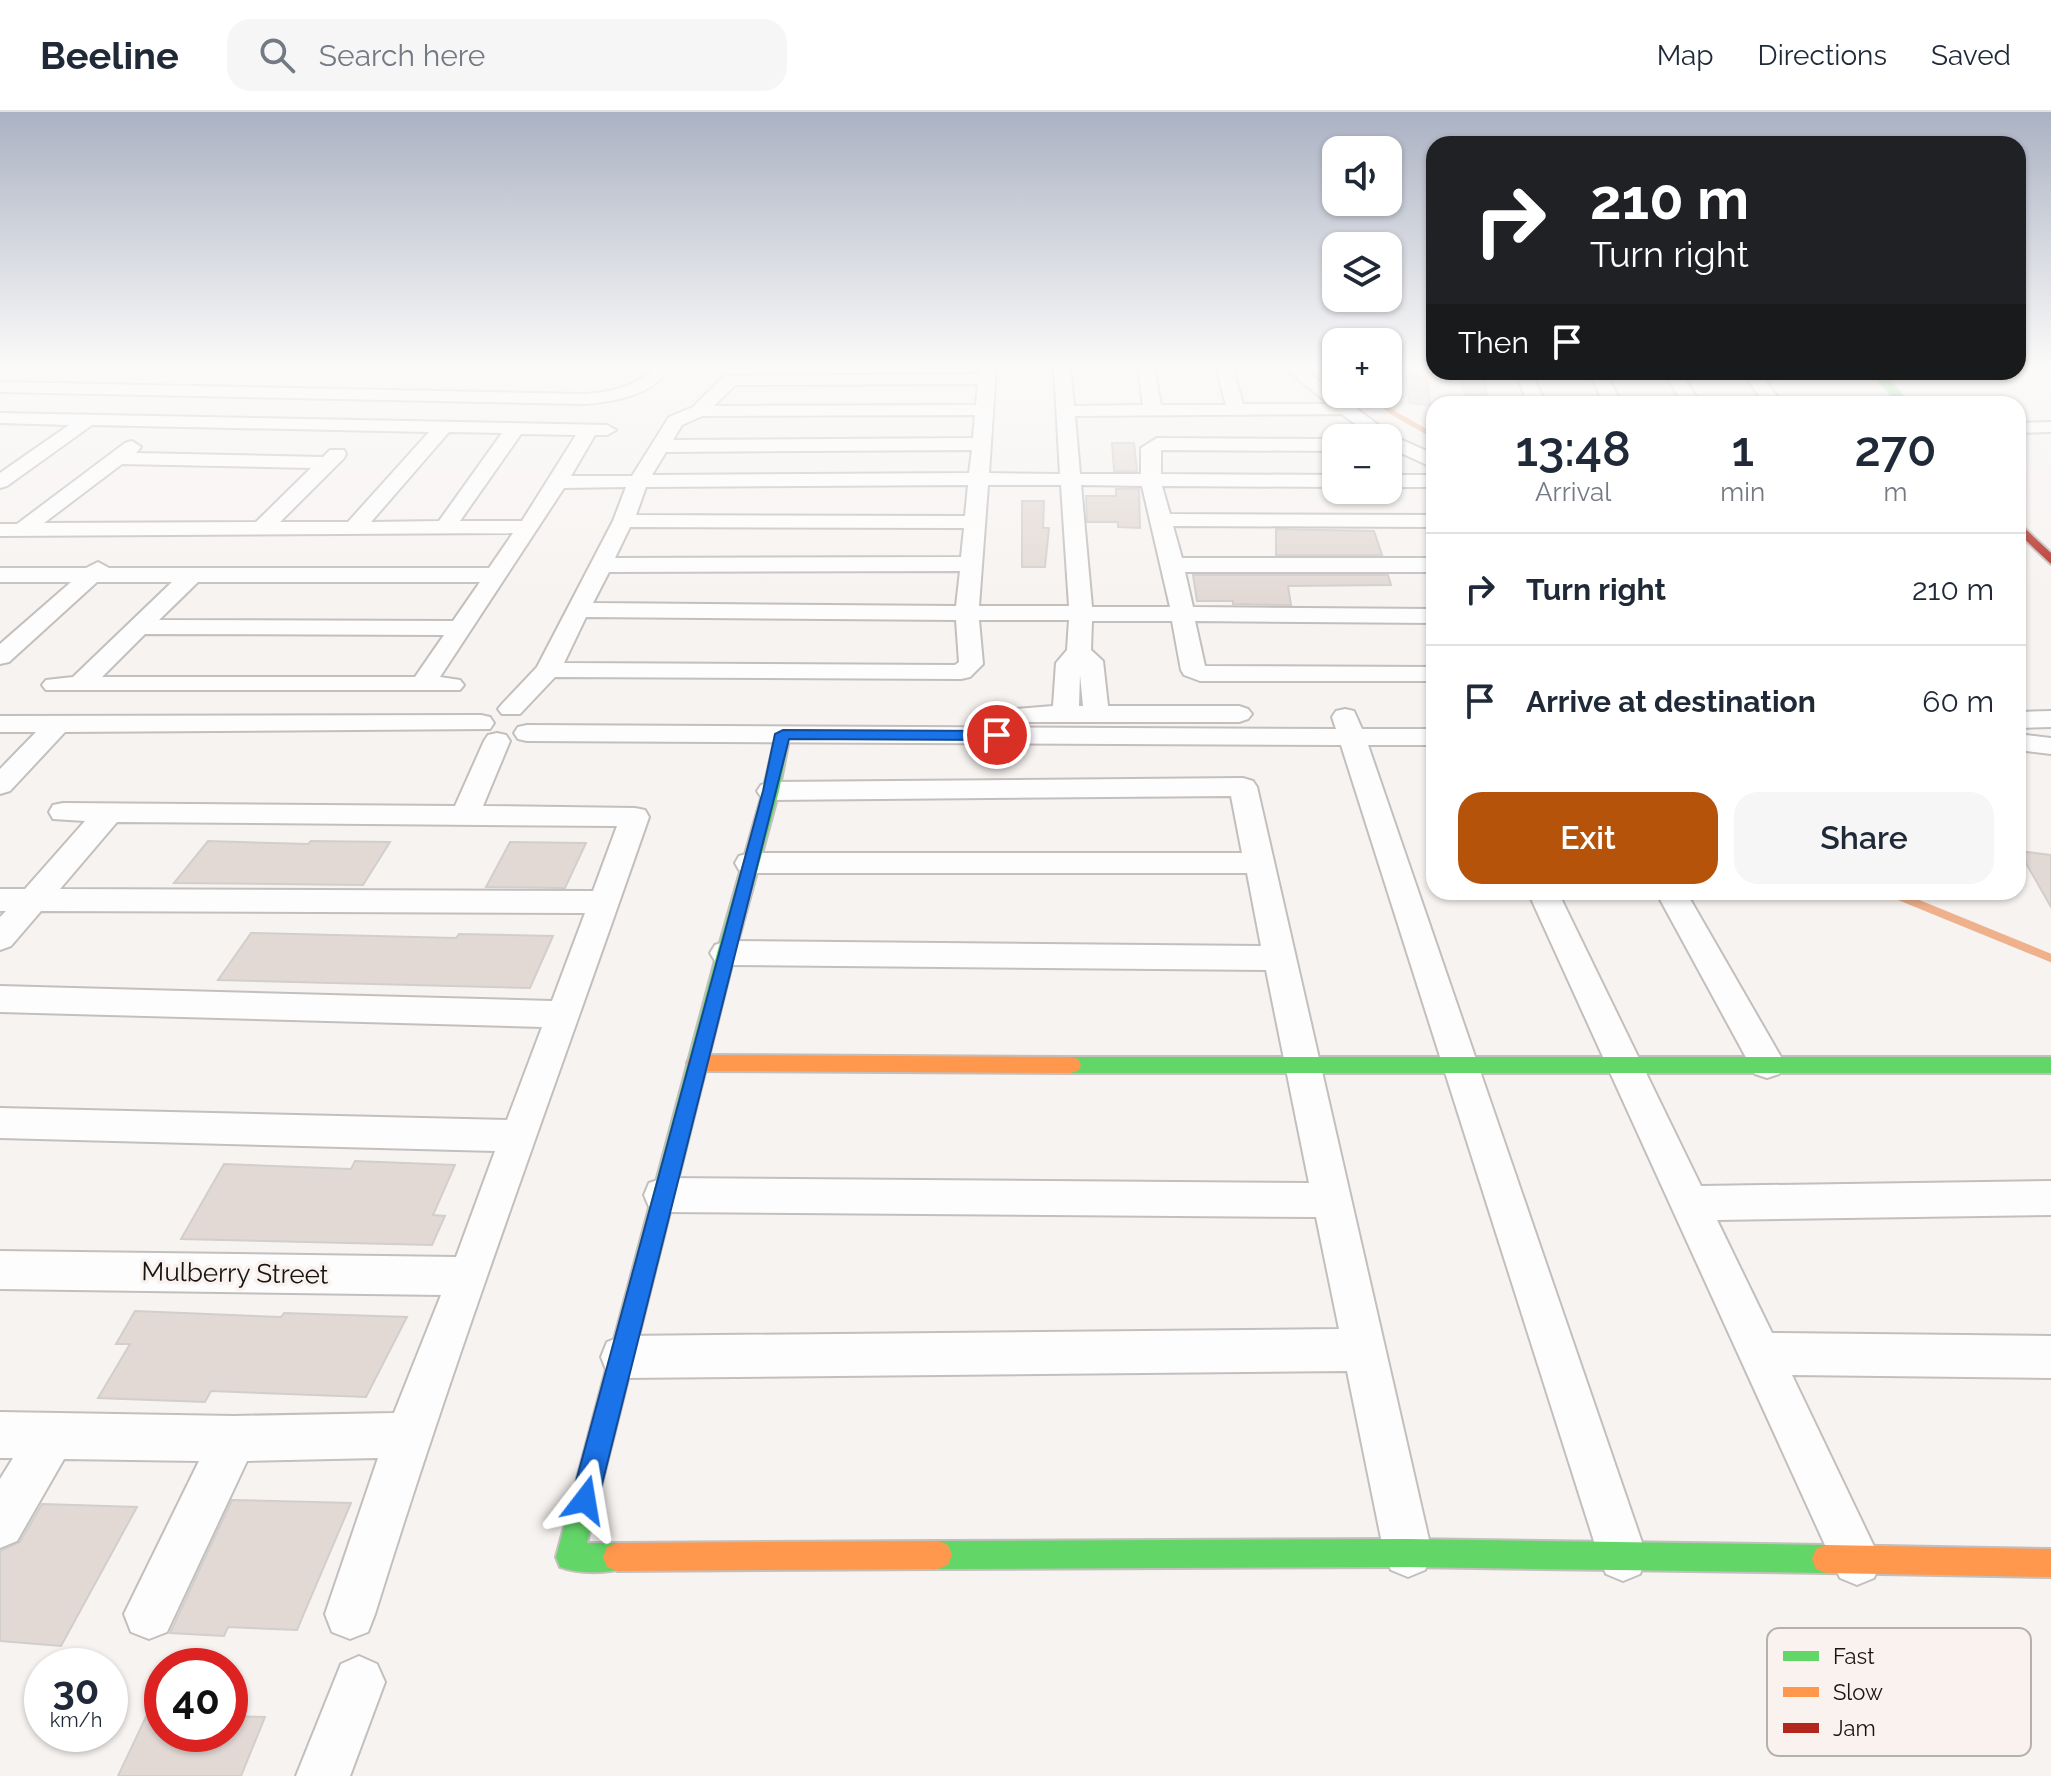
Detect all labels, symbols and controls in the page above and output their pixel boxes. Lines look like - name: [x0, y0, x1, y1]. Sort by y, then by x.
- search box: [227, 19, 787, 91]
- text: Beeline: [40, 33, 179, 78]
- icon: search: [255, 33, 299, 77]
- text: Search here: [319, 38, 485, 73]
- text: Map: [1657, 39, 1714, 72]
- text: Directions: [1758, 39, 1887, 72]
- text: Saved: [1931, 39, 2011, 72]
- map controls: [1322, 136, 1402, 504]
- button: sound: [1322, 136, 1402, 216]
- text: 210 m: [1590, 166, 1749, 232]
- icon: right: [1458, 168, 1562, 272]
- button: layers: [1322, 232, 1402, 312]
- text: Turn right: [1590, 233, 1749, 275]
- icon: arrive: [1545, 320, 1589, 364]
- text: Then: [1458, 325, 1529, 360]
- button: +: [1322, 328, 1402, 408]
- text: 13:48: [1515, 421, 1631, 477]
- text: 1: [1731, 421, 1754, 477]
- text: 270: [1854, 421, 1937, 477]
- button: −: [1322, 424, 1402, 504]
- text: Arrival: [1535, 477, 1611, 507]
- text: min: [1720, 477, 1765, 507]
- text: m: [1884, 477, 1907, 507]
- icon: right: [1458, 567, 1502, 611]
- text: Turn right: [1526, 572, 1666, 607]
- text: 210 m: [1912, 572, 1994, 607]
- icon: arrive: [1458, 679, 1502, 723]
- text: Arrive at destination: [1526, 684, 1816, 719]
- text: 60 m: [1922, 684, 1994, 719]
- pin: [963, 701, 1031, 769]
- icon: arrive: [975, 713, 1019, 757]
- button: Exit: [1458, 792, 1718, 884]
- button: Share: [1734, 792, 1994, 884]
- street label: Mulberry Street: [141, 1256, 329, 1290]
- position arrow: [543, 1458, 627, 1542]
- legend: [1767, 1628, 2031, 1756]
- text: Fast: [1833, 1643, 1875, 1669]
- speed limit sign: 40: [144, 1648, 248, 1752]
- text: 30: [53, 1666, 99, 1713]
- text: Slow: [1833, 1679, 1883, 1705]
- text: km/h: [50, 1708, 102, 1732]
- text: Jam: [1833, 1715, 1876, 1741]

